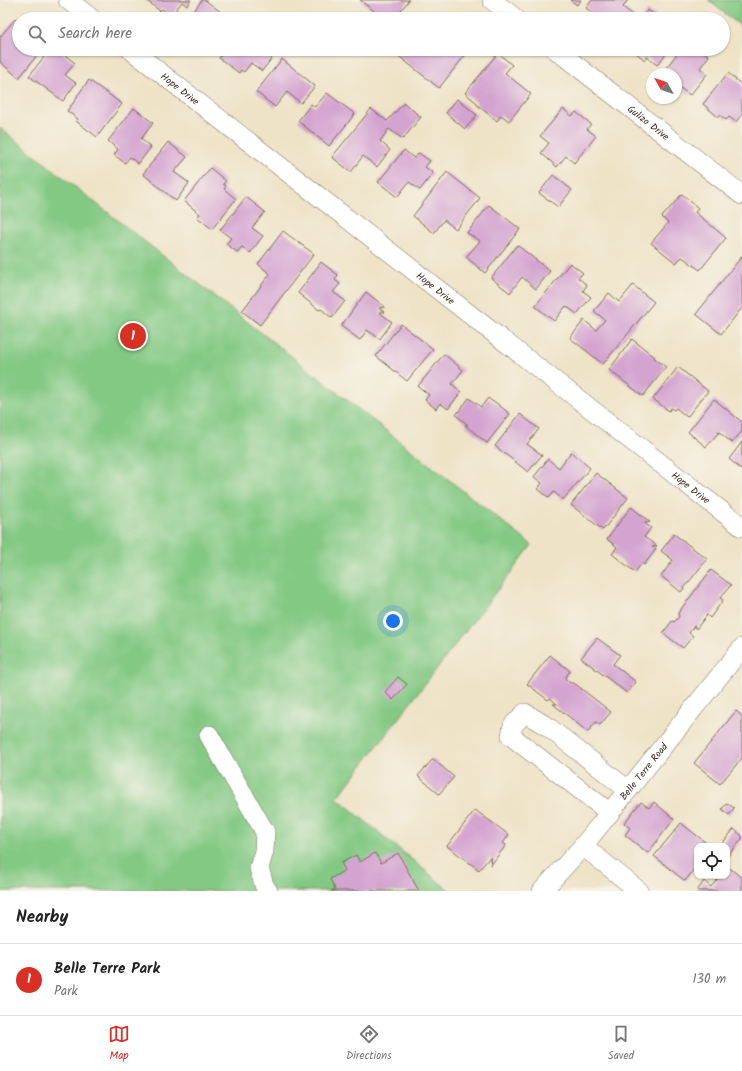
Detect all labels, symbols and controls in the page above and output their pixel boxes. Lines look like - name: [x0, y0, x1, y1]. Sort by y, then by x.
- search box: [12, 12, 730, 56]
- text: Search here: [58, 22, 132, 46]
- icon: search: [26, 23, 48, 45]
- north arrow: [646, 68, 682, 104]
- street label: Hope Drive: [157, 69, 203, 110]
- street label: Gulizo Drive: [624, 101, 673, 145]
- street label: Hope Drive: [412, 268, 458, 309]
- pin: 1: [120, 321, 146, 351]
- street label: Hope Drive: [668, 468, 714, 509]
- your location: [383, 611, 403, 631]
- street label: Belle Terre Road: [616, 739, 673, 804]
- map controls: [694, 843, 730, 879]
- button: locate: [694, 843, 730, 879]
- text: Nearby: [16, 904, 68, 931]
- text: Belle Terre Park: [54, 957, 160, 981]
- text: 1: [27, 969, 31, 990]
- text: 130 m: [692, 969, 726, 990]
- text: Park: [54, 981, 78, 1002]
- tab: Map: [108, 1023, 130, 1065]
- tab: Directions: [346, 1023, 392, 1065]
- tab: Saved: [608, 1023, 634, 1065]

